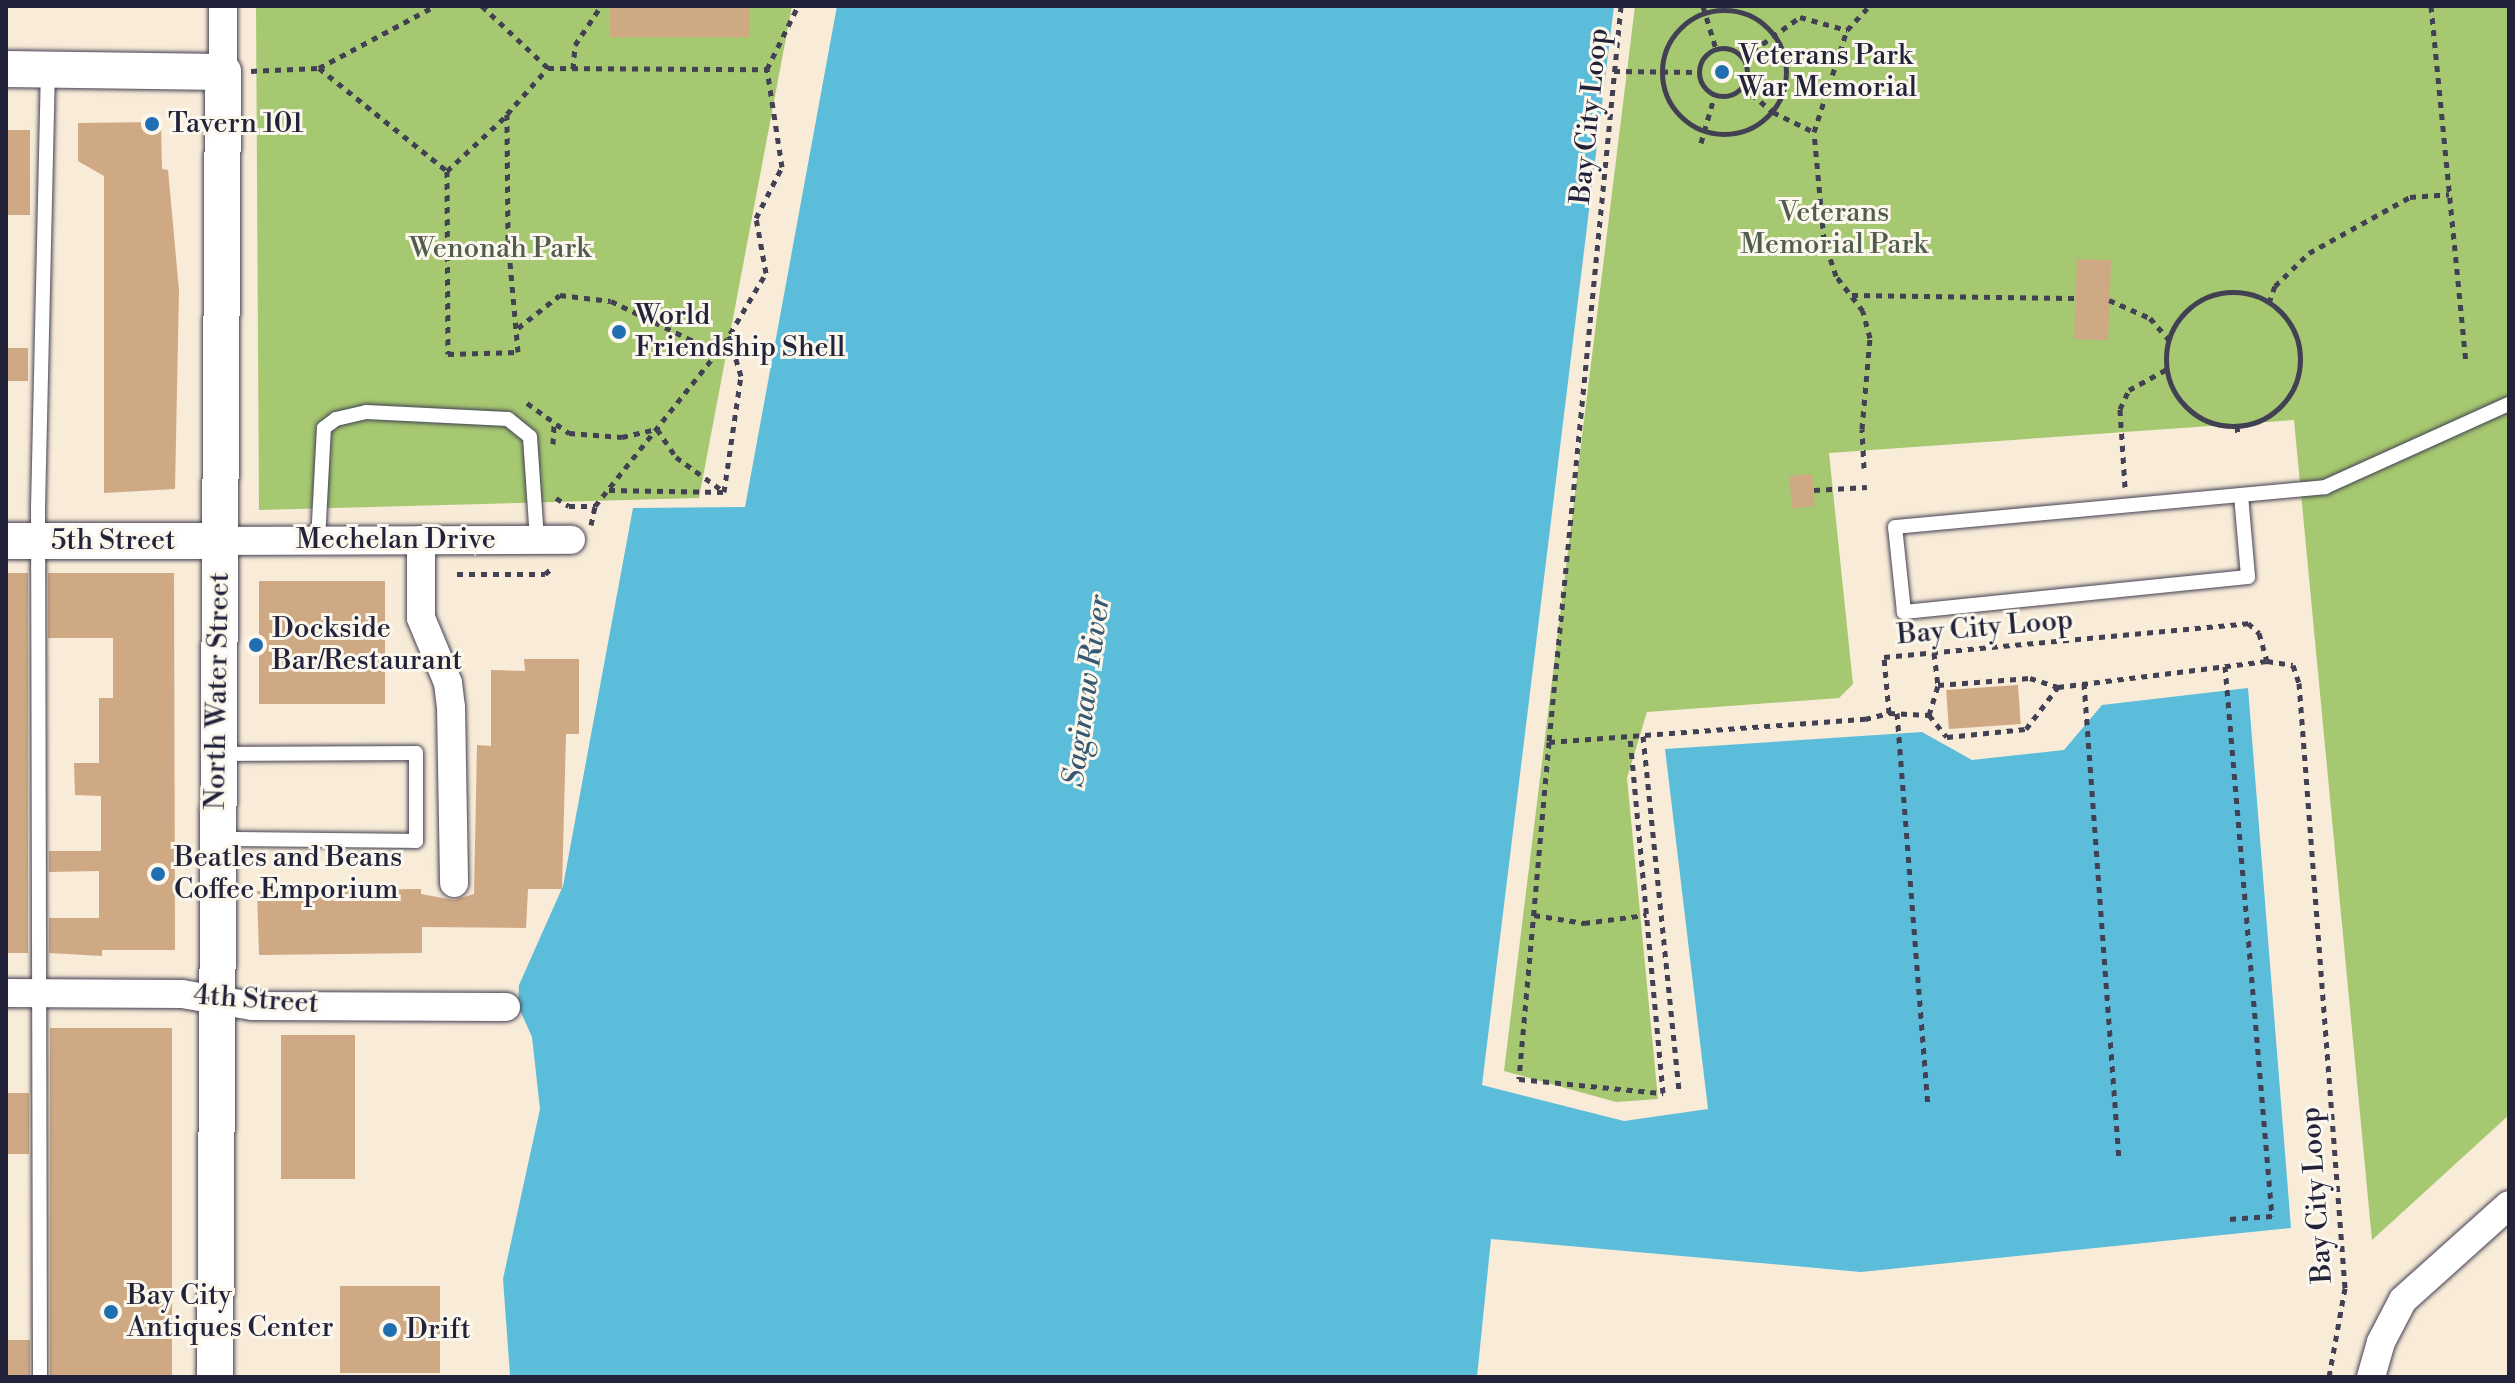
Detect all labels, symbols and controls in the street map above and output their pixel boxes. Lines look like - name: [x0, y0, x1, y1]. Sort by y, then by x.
- street label: Bay City Loop: [1564, 26, 1616, 206]
- place label: Veterans Park War Memorial: [1738, 39, 1917, 105]
- marker: Veterans Park War Memorial: [1713, 63, 1731, 81]
- place label: Tavern 101: [168, 107, 304, 141]
- marker: Tavern 101: [143, 115, 161, 133]
- park label: Veterans Memorial Park: [1740, 196, 1928, 262]
- park label: Wenonah Park: [409, 232, 591, 266]
- place label: World Friendship Shell: [635, 299, 845, 365]
- marker: World Friendship Shell: [610, 323, 628, 341]
- street label: Mechelan Drive: [296, 523, 496, 557]
- street label: 5th Street: [51, 524, 175, 558]
- street label: North Water Street: [199, 572, 237, 810]
- water label: Saginaw River: [1056, 593, 1118, 789]
- street label: Bay City Loop: [1896, 604, 2074, 652]
- place label: Dockside Bar/Restaurant: [272, 612, 462, 678]
- marker: Dockside Bar/Restaurant: [247, 636, 265, 654]
- place label: Beatles and Beans Coffee Emporium: [174, 841, 402, 907]
- marker: Beatles and Beans Coffee Emporium: [149, 865, 167, 883]
- street label: 4th Street: [192, 979, 320, 1021]
- street label: Bay City Loop: [2294, 1106, 2340, 1284]
- place label: Bay City Antiques Center: [127, 1279, 333, 1345]
- marker: Bay City Antiques Center: [102, 1303, 120, 1321]
- place label: Drift: [406, 1313, 471, 1347]
- marker: Drift: [381, 1321, 399, 1339]

